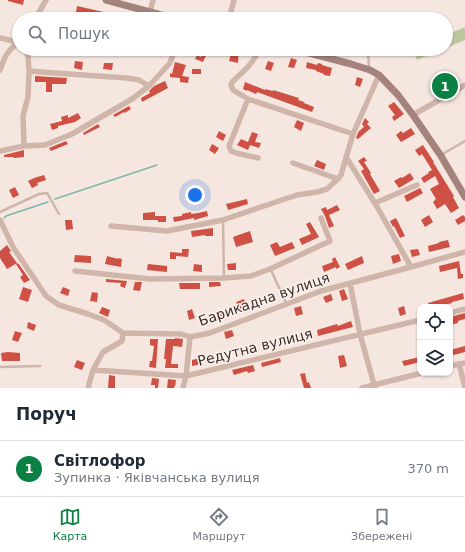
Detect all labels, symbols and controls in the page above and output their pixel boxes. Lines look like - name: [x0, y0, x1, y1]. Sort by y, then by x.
- search box: [12, 12, 453, 56]
- icon: search: [26, 23, 48, 45]
- text: Пошук: [58, 25, 110, 43]
- pin: 1: [432, 71, 458, 101]
- your location: [185, 185, 205, 205]
- street label: Барикадна вулиця: [196, 269, 332, 329]
- map controls: [417, 304, 453, 376]
- button: locate: [417, 304, 453, 340]
- street label: Редутна вулиця: [196, 325, 314, 369]
- button: layers: [417, 340, 453, 376]
- text: Поруч: [16, 404, 77, 424]
- text: Світлофор: [54, 452, 146, 470]
- text: 1: [24, 461, 34, 476]
- text: 370 m: [407, 461, 449, 476]
- text: Зупинка · Яківчанська вулиця: [54, 470, 260, 485]
- tab: Карта: [53, 506, 87, 543]
- tab: Маршрут: [193, 506, 246, 543]
- tab: Збережені: [351, 506, 412, 543]

